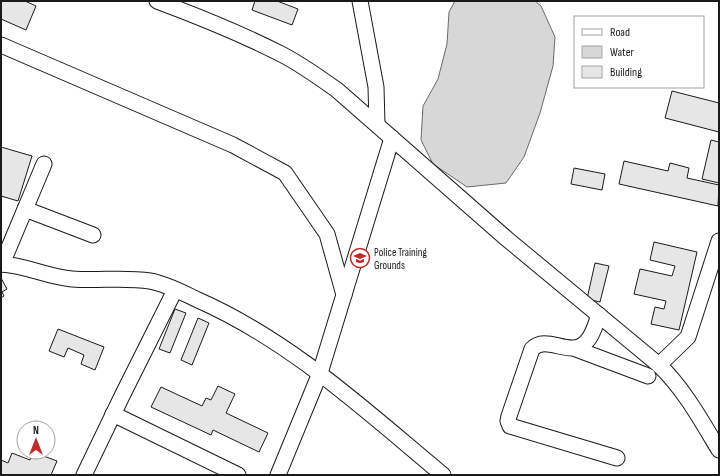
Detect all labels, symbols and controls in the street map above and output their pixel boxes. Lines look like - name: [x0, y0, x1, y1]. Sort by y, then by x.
- legend: [574, 16, 704, 88]
- text: Road: [610, 25, 630, 40]
- text: Water: [610, 45, 634, 60]
- text: Building: [610, 65, 642, 80]
- place label: Police Training Grounds: [374, 246, 427, 272]
- school or university icon: Police Training Grounds: [349, 247, 371, 269]
- north arrow: [16, 420, 56, 460]
- text: N: [33, 424, 39, 437]

